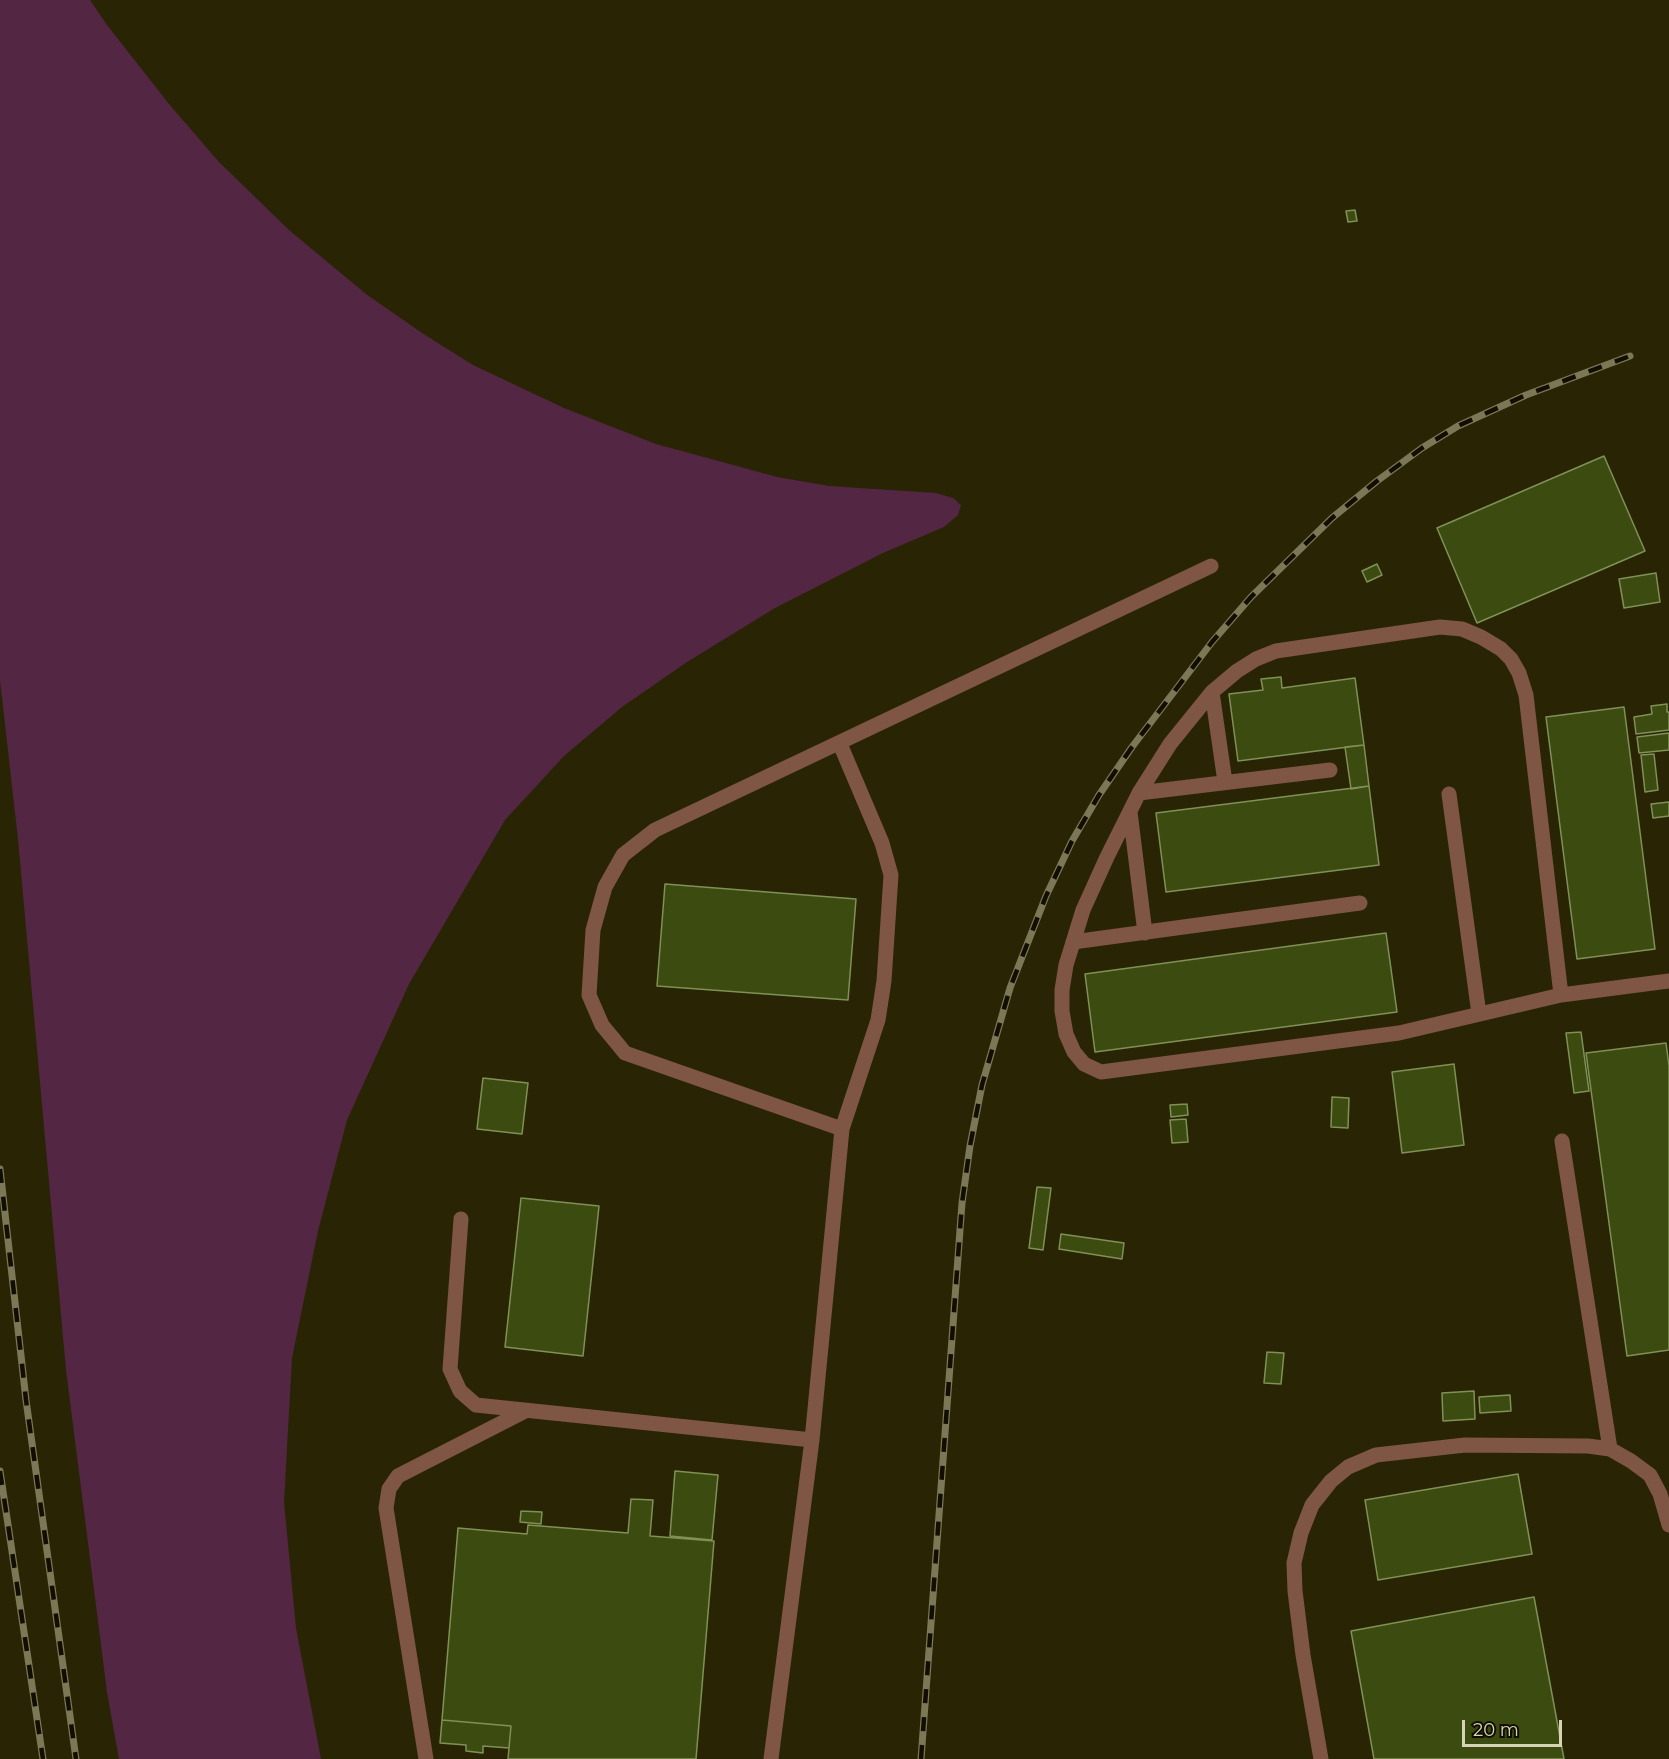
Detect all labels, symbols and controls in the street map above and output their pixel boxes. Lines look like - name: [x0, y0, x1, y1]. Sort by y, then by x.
- scale bar: [1465, 1708, 1566, 1746]
- text: 20 m: [1473, 1719, 1519, 1741]

